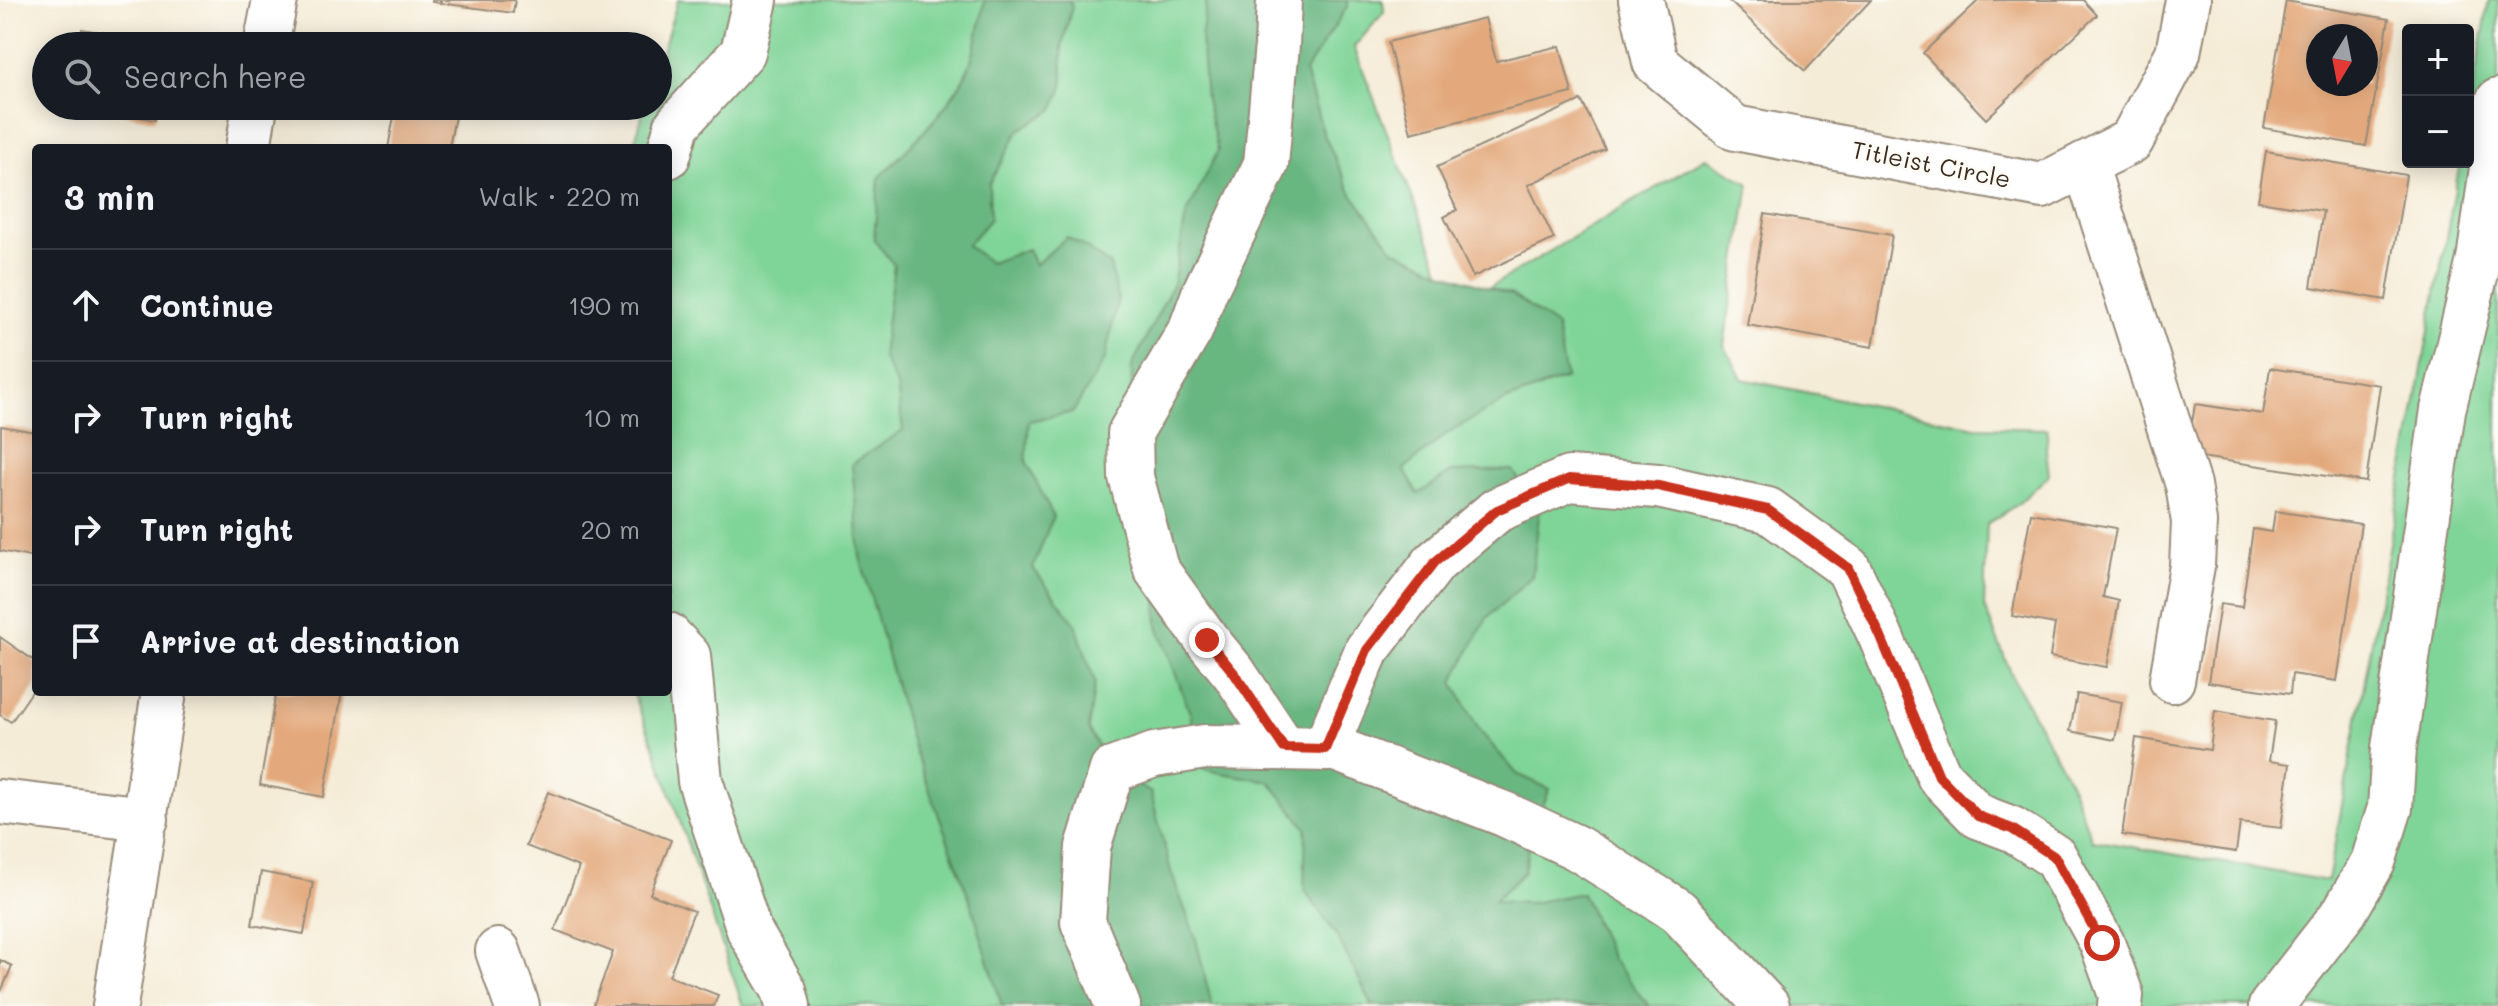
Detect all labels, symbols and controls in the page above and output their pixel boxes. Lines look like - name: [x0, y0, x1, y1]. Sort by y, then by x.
- north arrow: [2306, 24, 2378, 96]
- map controls: [2402, 24, 2474, 168]
- button: +: [2402, 24, 2474, 96]
- search box: [32, 32, 672, 120]
- icon: search: [60, 54, 104, 98]
- text: Search here: [124, 56, 307, 96]
- button: −: [2402, 96, 2474, 168]
- street label: Titleist Circle: [1849, 133, 2013, 194]
- text: 3 min: [64, 174, 155, 219]
- text: Walk · 220 m: [479, 179, 640, 213]
- icon: ahead: [64, 283, 108, 327]
- text: Continue: [140, 285, 273, 325]
- text: 190 m: [568, 288, 640, 322]
- icon: right: [64, 395, 108, 439]
- text: Turn right: [140, 397, 293, 437]
- text: 10 m: [583, 400, 640, 434]
- icon: right: [64, 507, 108, 551]
- text: Turn right: [140, 509, 293, 549]
- text: 20 m: [580, 512, 640, 546]
- icon: arrive: [64, 619, 108, 663]
- text: Arrive at destination: [140, 621, 460, 661]
- route end: [1189, 622, 1225, 658]
- route start: [2084, 925, 2120, 961]

